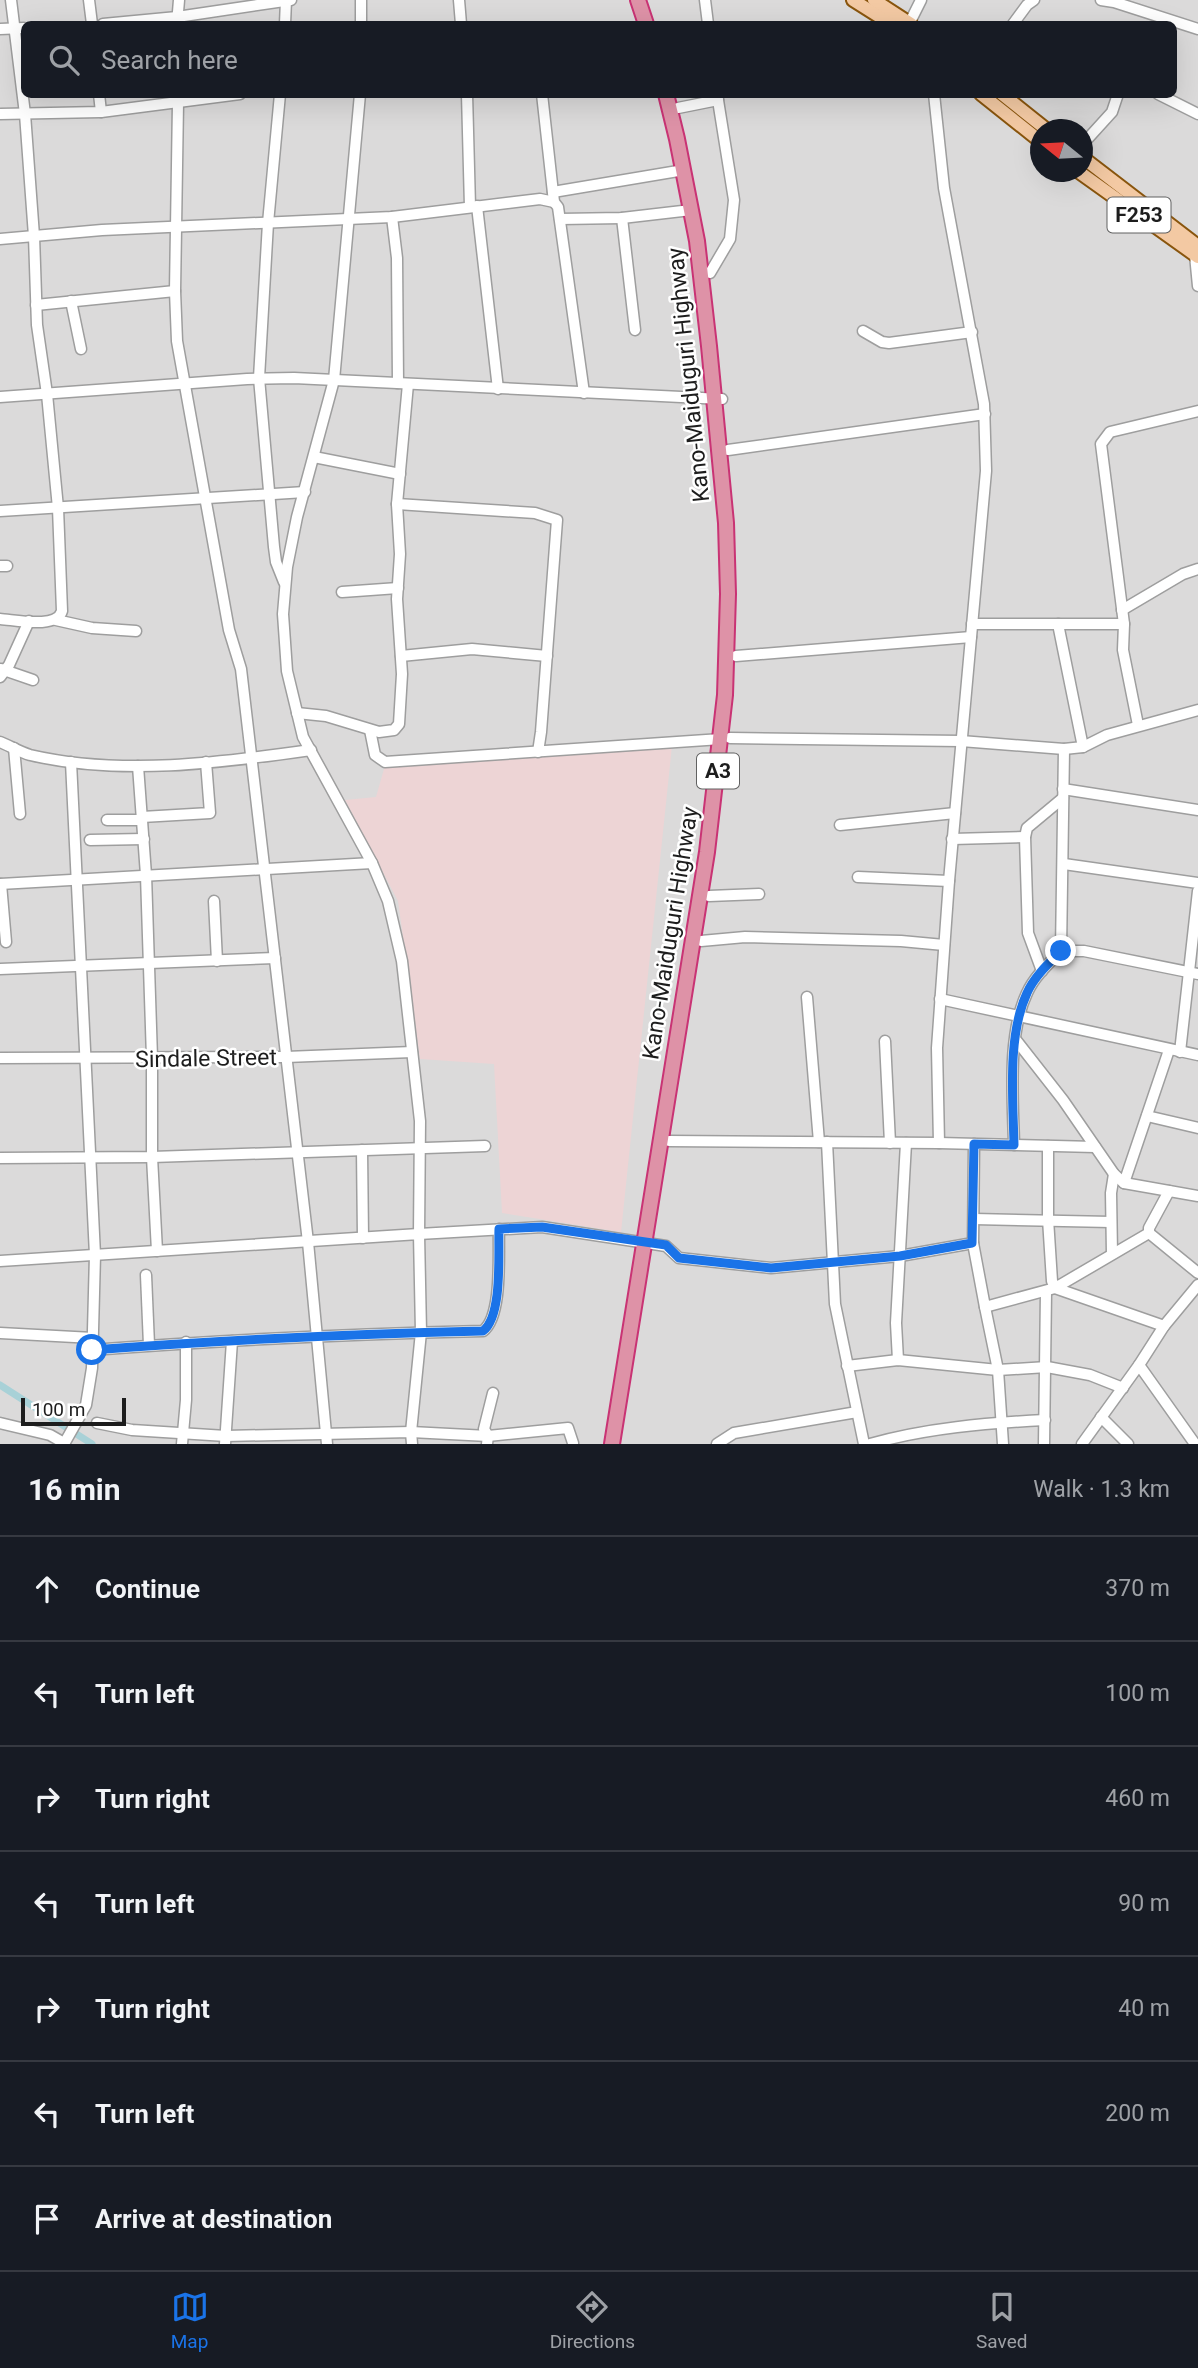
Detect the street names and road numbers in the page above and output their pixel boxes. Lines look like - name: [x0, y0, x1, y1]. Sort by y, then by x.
- road number: F253: [1108, 198, 1170, 232]
- street label: Kano-Maiduguri Highway: [662, 246, 715, 504]
- road number: A3: [697, 754, 739, 788]
- street label: Kano-Maiduguri Highway: [637, 805, 704, 1061]
- street label: Sindale Street: [135, 1044, 277, 1073]

